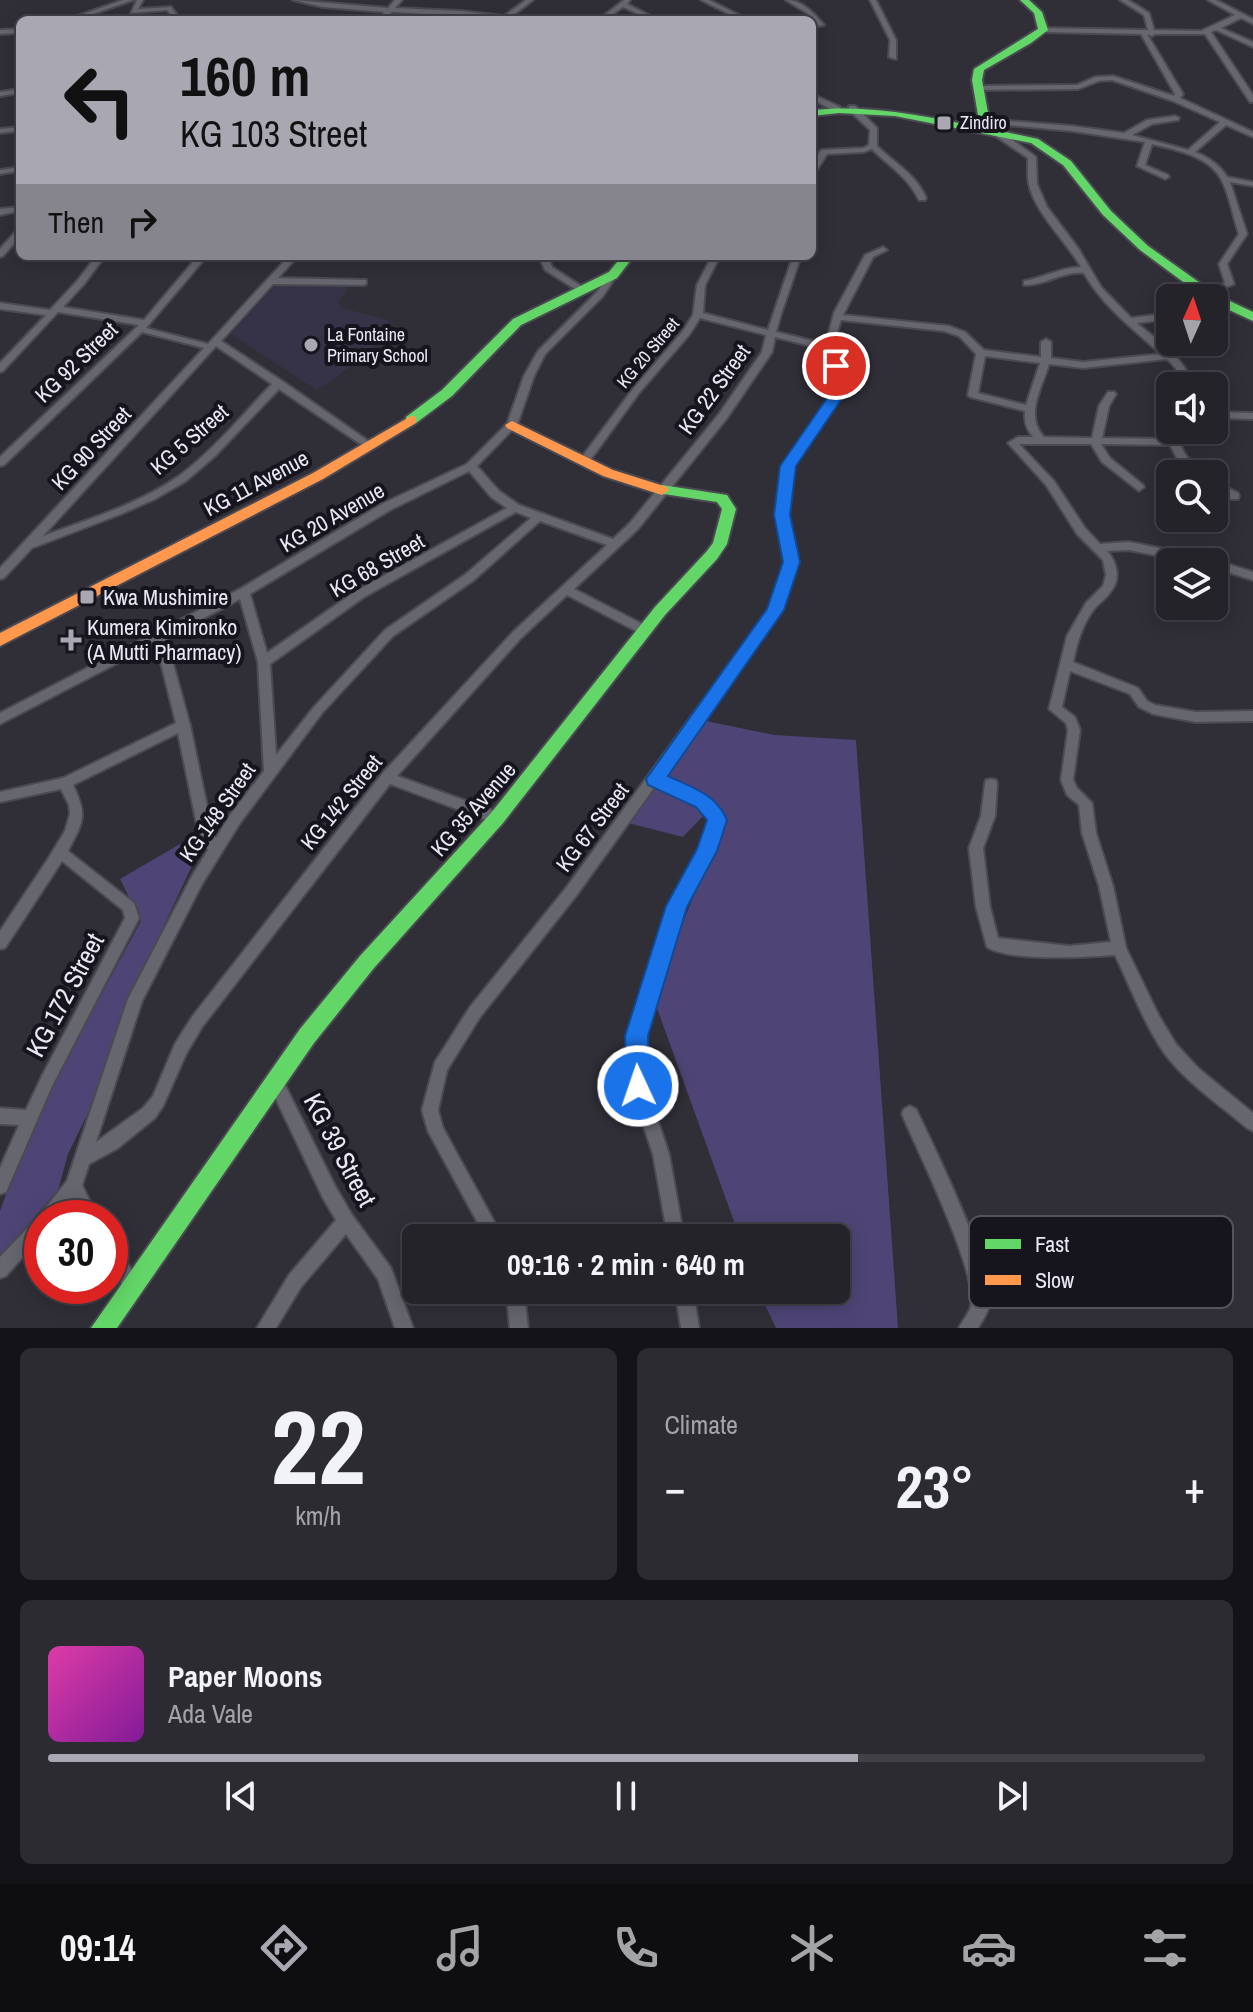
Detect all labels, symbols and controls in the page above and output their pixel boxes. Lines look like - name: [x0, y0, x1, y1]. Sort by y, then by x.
- text: 160 m: [180, 38, 310, 113]
- icon: left: [48, 48, 152, 152]
- text: KG 103 Street: [180, 110, 367, 158]
- place label: Zindiro: [960, 110, 1007, 135]
- marker: Zindiro: [935, 114, 953, 132]
- icon: right: [120, 200, 164, 244]
- text: Then: [48, 202, 104, 242]
- north arrow: [1156, 284, 1228, 356]
- map controls: [1156, 284, 1228, 620]
- street label: KG 20 Street: [611, 312, 685, 393]
- street label: KG 92 Street: [28, 315, 124, 409]
- place label: La Fontaine Primary School: [327, 322, 428, 368]
- pin: [802, 332, 870, 400]
- marker: La Fontaine Primary School: [302, 336, 320, 354]
- street label: KG 22 Street: [671, 338, 757, 440]
- icon: arrive: [814, 344, 858, 388]
- button: sound: [1156, 372, 1228, 444]
- street label: KG 5 Street: [144, 397, 234, 481]
- street label: KG 90 Street: [44, 400, 138, 496]
- street label: KG 11 Avenue: [198, 443, 314, 523]
- button: search: [1156, 460, 1228, 532]
- street label: KG 20 Avenue: [274, 475, 390, 559]
- street label: KG 68 Street: [324, 526, 430, 604]
- button: layers: [1156, 548, 1228, 620]
- place label: Kwa Mushimire: [103, 582, 228, 612]
- marker: Kwa Mushimire: [78, 588, 96, 606]
- place label: Kumera Kimironko (A Mutti Pharmacy): [87, 612, 241, 667]
- marker: Kumera Kimironko (A Mutti Pharmacy): [62, 631, 80, 649]
- street label: KG 142 Street: [293, 748, 389, 856]
- street label: KG 35 Avenue: [424, 755, 522, 863]
- street label: KG 148 Street: [172, 757, 262, 867]
- street label: KG 67 Street: [549, 776, 635, 878]
- street label: KG 172 Street: [17, 927, 112, 1063]
- position arrow: [596, 1044, 680, 1128]
- street label: KG 39 Street: [296, 1087, 385, 1212]
- speed limit sign: 30: [24, 1200, 128, 1304]
- legend: [969, 1216, 1233, 1308]
- text: Fast: [1035, 1229, 1069, 1259]
- text: 09:16 · 2 min · 640 m: [507, 1244, 745, 1284]
- text: Slow: [1035, 1265, 1074, 1295]
- text: 22: [271, 1376, 366, 1516]
- text: Climate: [665, 1407, 738, 1442]
- text: 23°: [895, 1446, 974, 1527]
- text: −: [665, 1457, 686, 1517]
- text: +: [1184, 1457, 1205, 1517]
- text: km/h: [295, 1498, 341, 1533]
- text: Paper Moons: [168, 1656, 322, 1696]
- text: Ada Vale: [168, 1696, 253, 1731]
- icon: previous: [219, 1774, 263, 1818]
- icon: pause: [604, 1774, 648, 1818]
- icon: next: [990, 1774, 1034, 1818]
- icon: directions: [256, 1920, 312, 1976]
- icon: music: [432, 1920, 488, 1976]
- icon: phone: [608, 1920, 664, 1976]
- icon: climate: [784, 1920, 840, 1976]
- icon: car: [961, 1920, 1017, 1976]
- icon: filters: [1137, 1920, 1193, 1976]
- text: 09:14: [60, 1924, 136, 1972]

